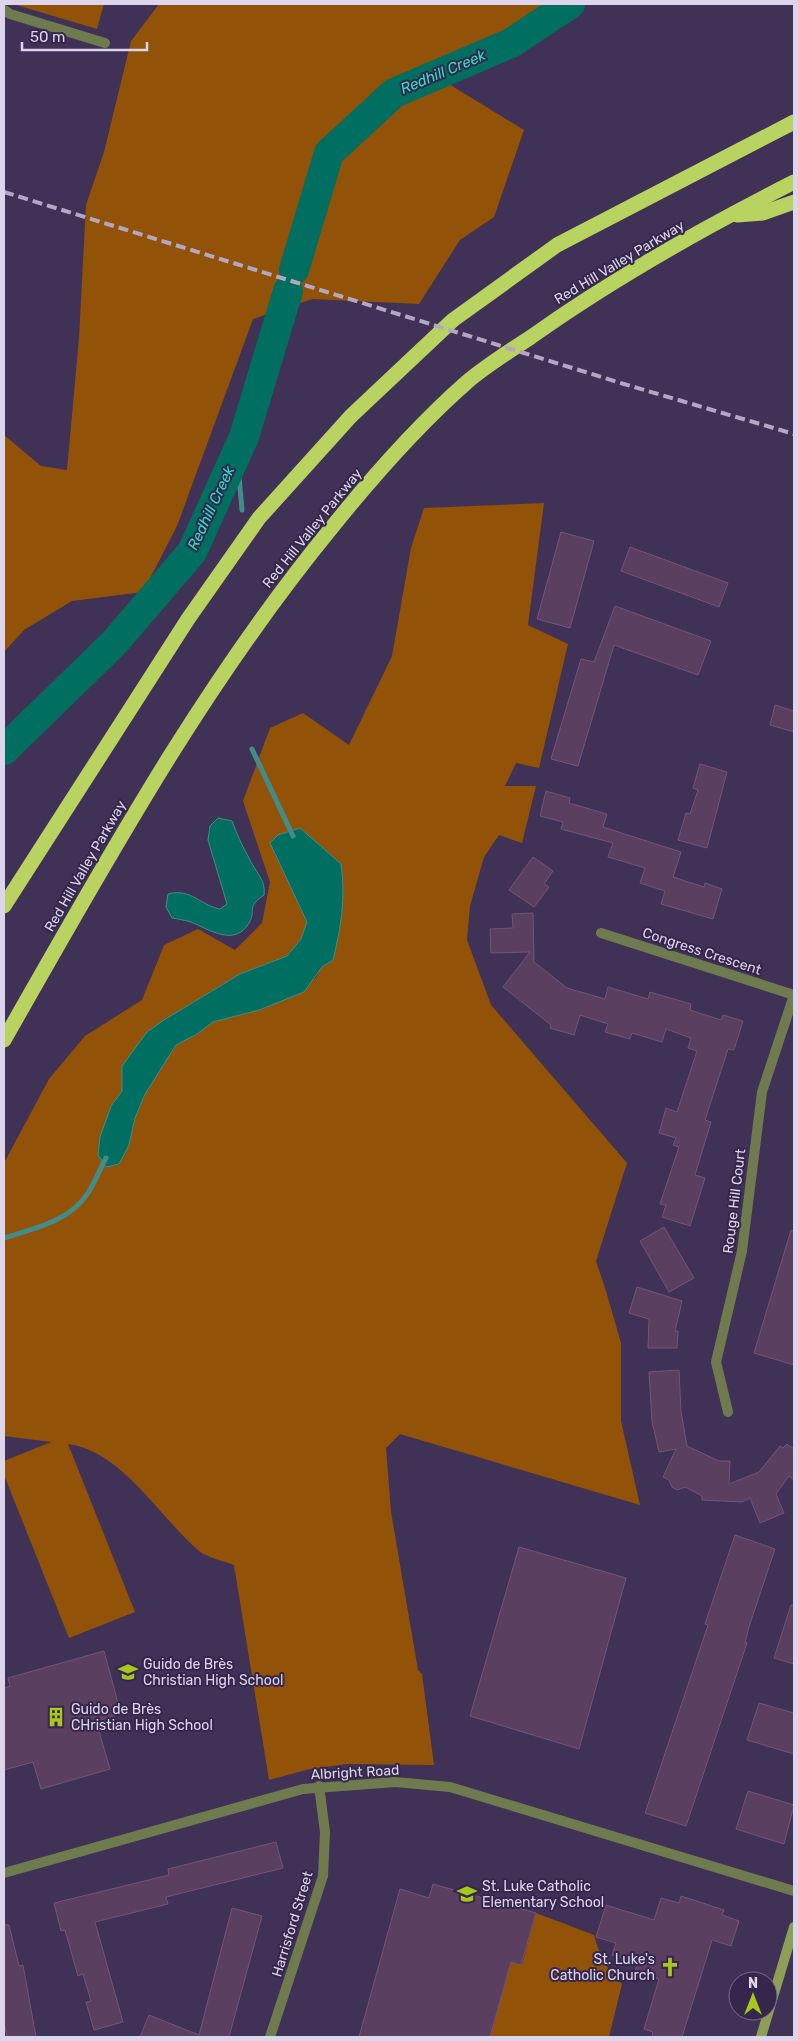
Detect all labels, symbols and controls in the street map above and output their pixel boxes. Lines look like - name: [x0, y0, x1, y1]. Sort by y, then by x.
- scale bar: [22, 20, 148, 52]
- text: 50 m: [30, 28, 65, 46]
- water label: Redhill Creek: [398, 46, 489, 98]
- street label: Red Hill Valley Parkway: [551, 217, 688, 308]
- water label: Redhill Creek: [184, 463, 238, 553]
- street label: Red Hill Valley Parkway: [259, 465, 366, 591]
- street label: Red Hill Valley Parkway: [41, 797, 130, 935]
- street label: Congress Crescent: [640, 924, 764, 979]
- street label: Rouge Hill Court: [720, 1147, 749, 1254]
- place label: Guido de Brès Christian High School: [143, 1656, 283, 1689]
- school or university icon: Guido de Brès Christian High School: [117, 1661, 139, 1683]
- place label: Guido de Brès CHristian High School: [71, 1701, 213, 1734]
- building icon: Guido de Brès CHristian High School: [45, 1706, 67, 1728]
- street label: Albright Road: [310, 1762, 400, 1783]
- street label: Harrisford Street: [268, 1869, 317, 1979]
- place label: St. Luke Catholic Elementary School: [482, 1878, 604, 1911]
- school or university icon: St. Luke Catholic Elementary School: [456, 1883, 478, 1905]
- place label: St. Luke's Catholic Church: [550, 1951, 655, 1984]
- church icon: St. Luke's Catholic Church: [659, 1956, 681, 1978]
- north arrow: [728, 1971, 778, 2021]
- text: N: [748, 1975, 758, 1992]

